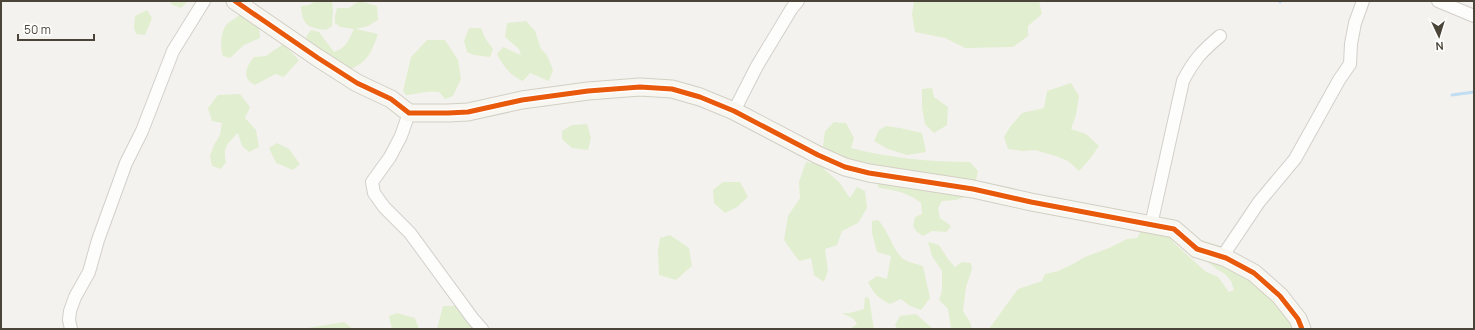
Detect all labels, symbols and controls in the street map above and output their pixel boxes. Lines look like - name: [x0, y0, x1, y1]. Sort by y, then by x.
- scale bar: [18, 16, 94, 42]
- north arrow: [1419, 16, 1459, 56]
- text: 50 m: [24, 21, 51, 38]
- text: N: [1435, 39, 1444, 54]

